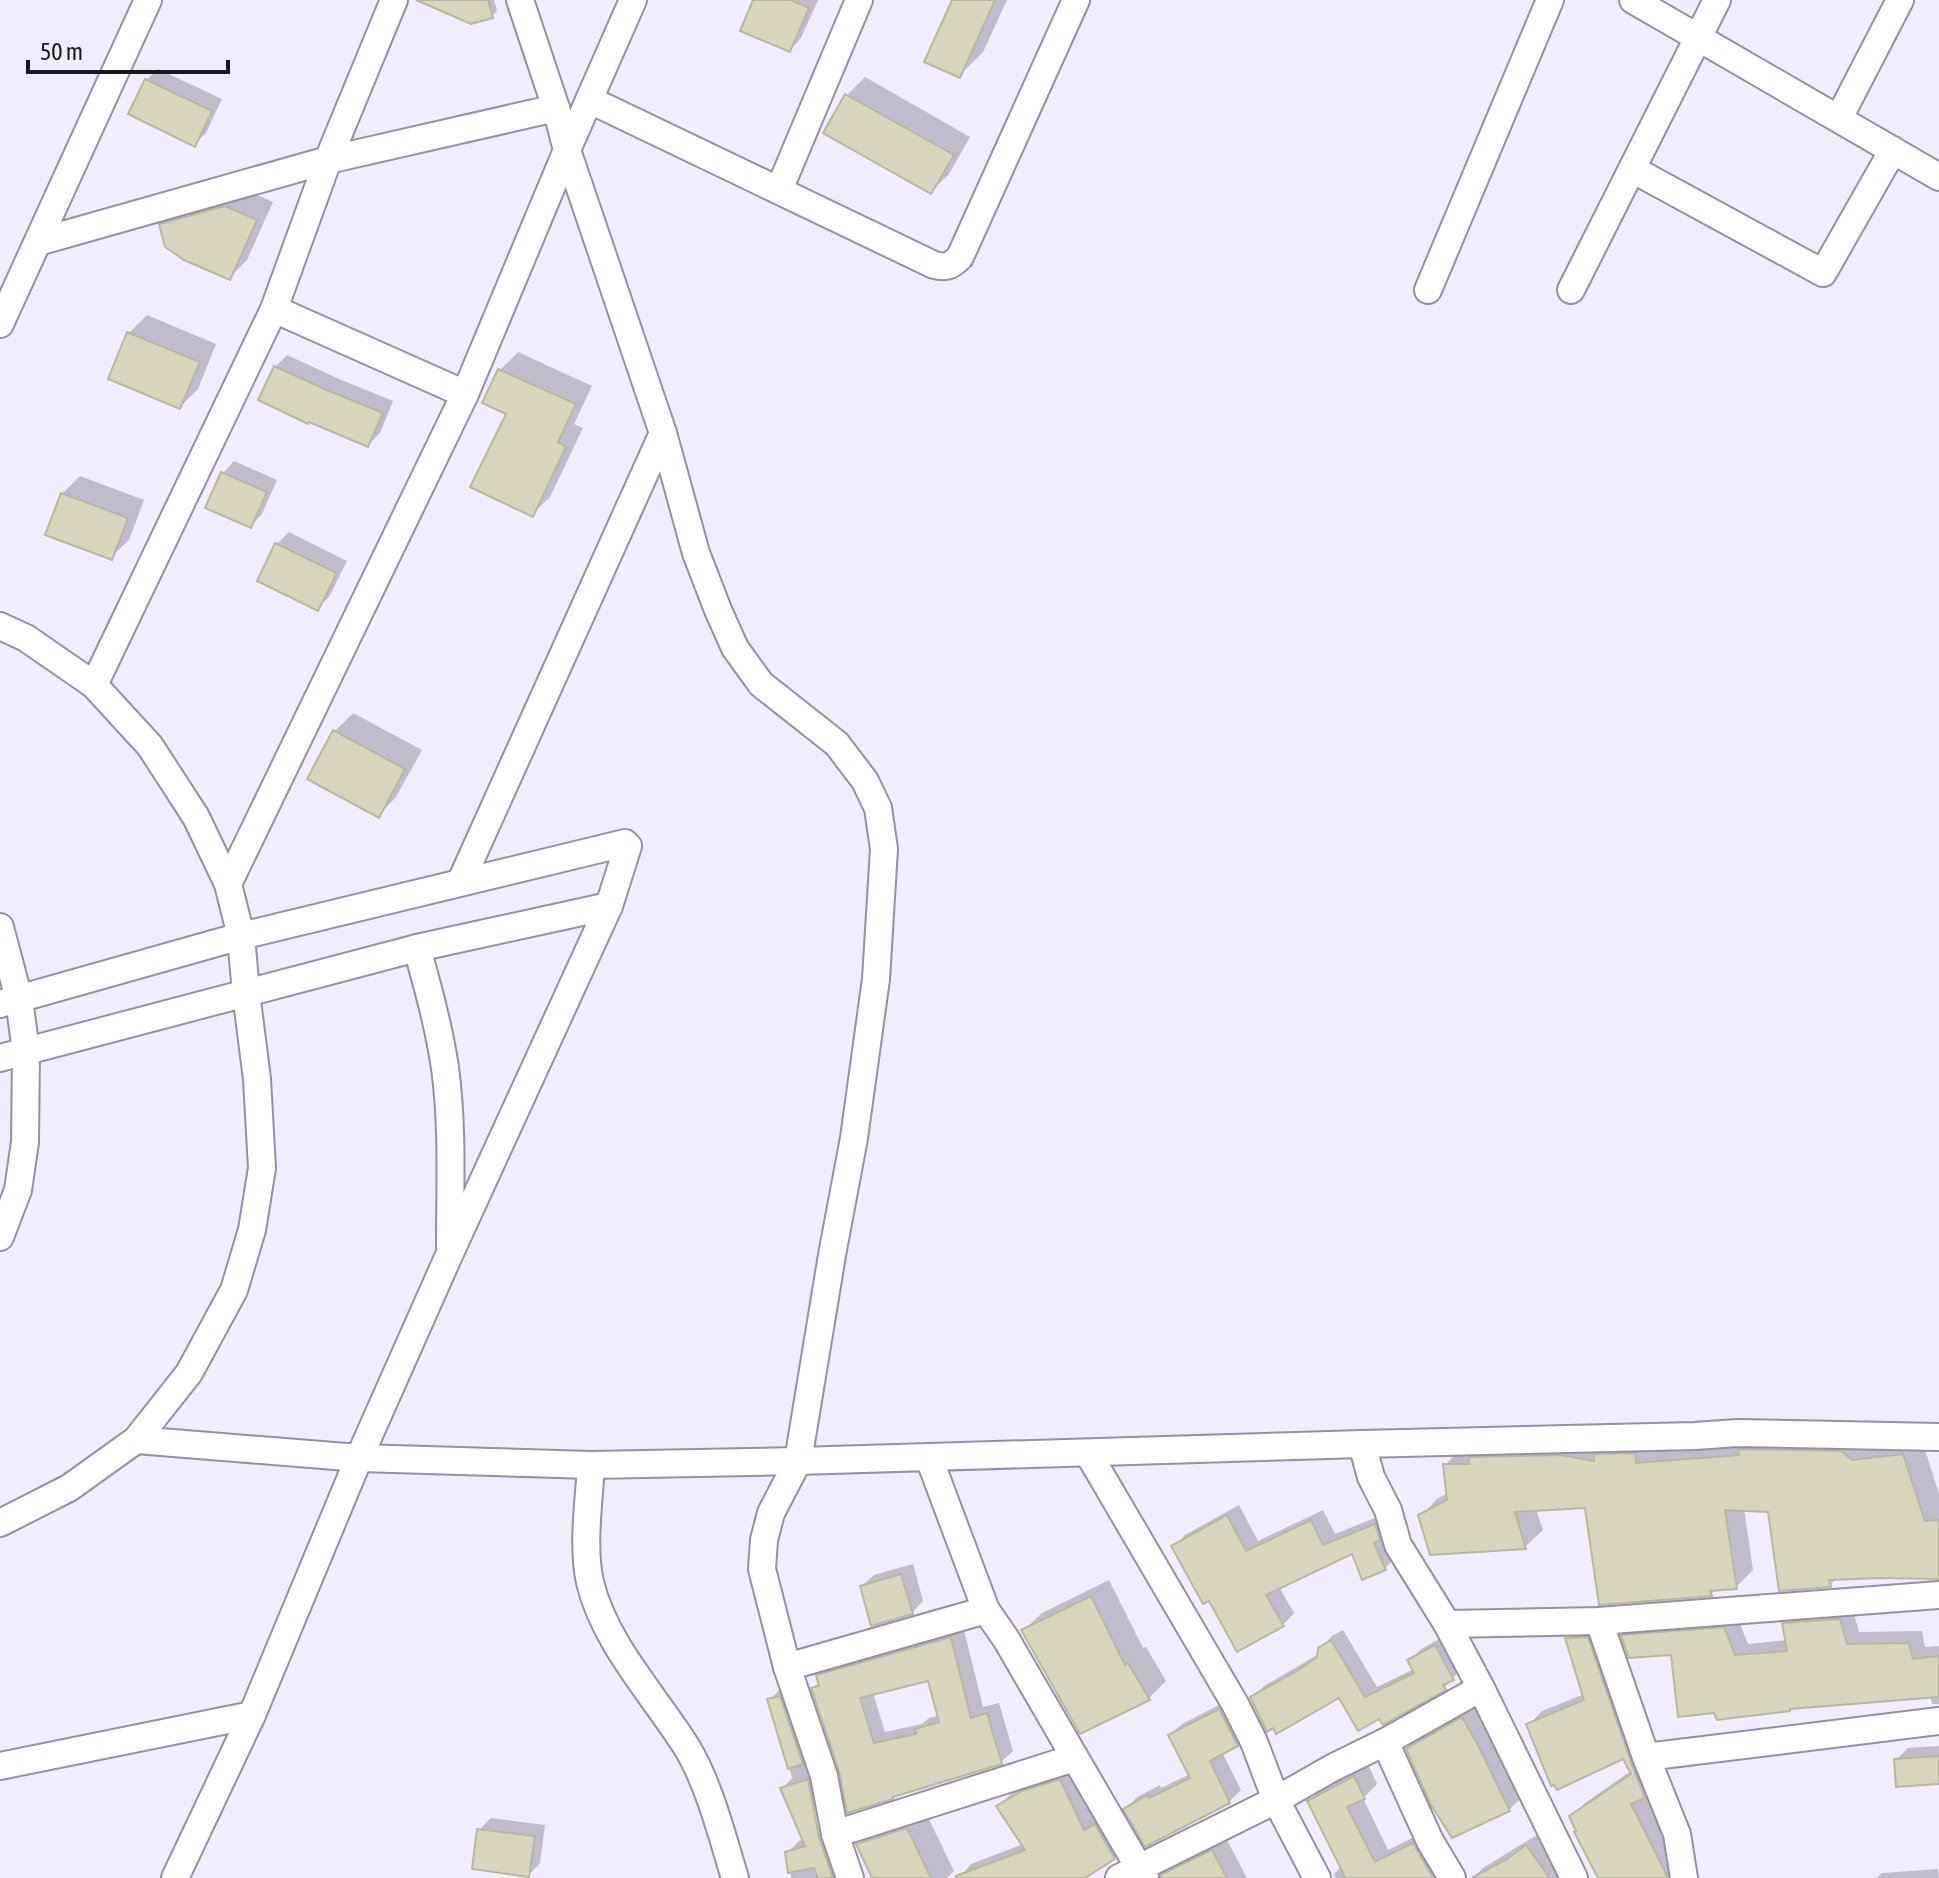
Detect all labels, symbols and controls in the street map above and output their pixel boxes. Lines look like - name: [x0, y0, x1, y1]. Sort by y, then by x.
- scale bar: [28, 24, 228, 74]
- text: 50 m: [40, 38, 83, 65]

